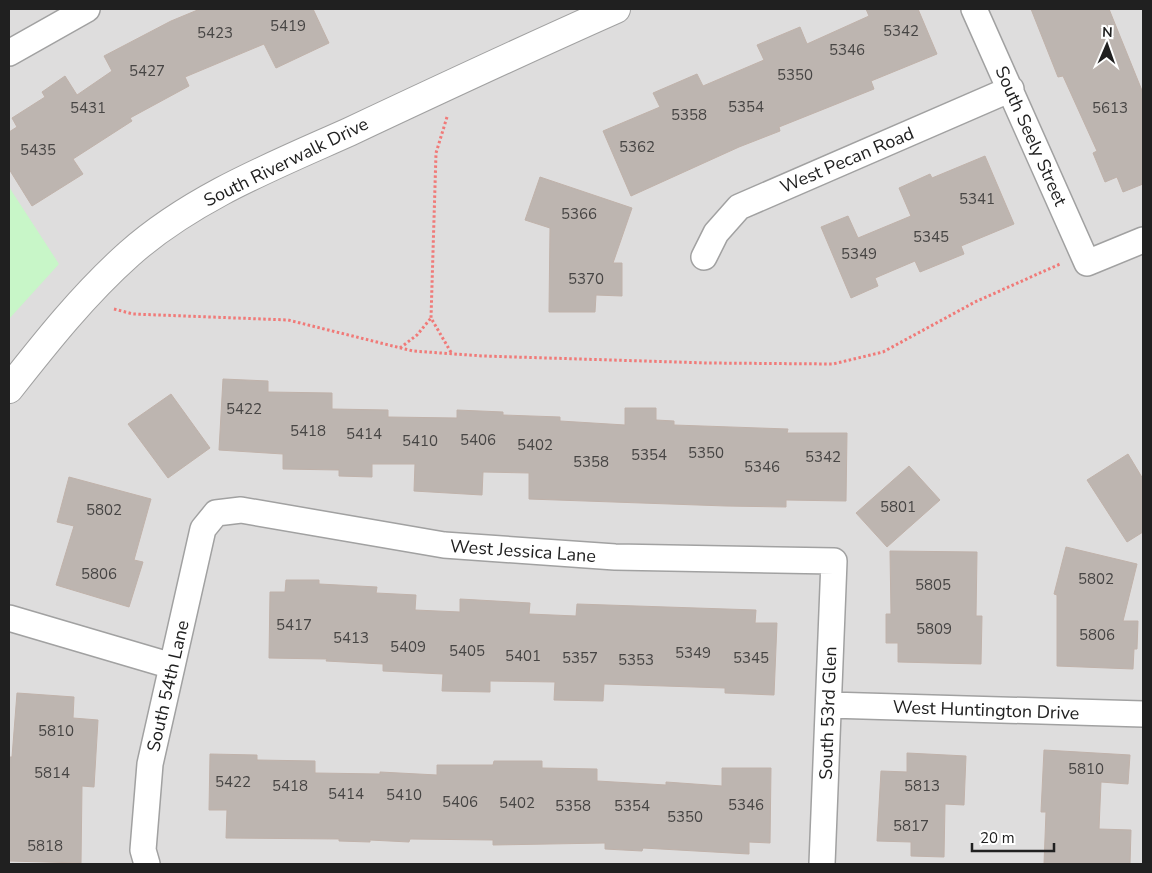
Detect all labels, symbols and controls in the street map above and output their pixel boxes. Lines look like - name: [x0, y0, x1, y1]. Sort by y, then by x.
- house number: 5419: [270, 16, 306, 36]
- north arrow: [1082, 20, 1132, 70]
- house number: 5342: [883, 21, 919, 41]
- house number: 5423: [197, 23, 233, 43]
- text: N: [1102, 23, 1113, 42]
- house number: 5346: [829, 40, 865, 60]
- house number: 5427: [129, 61, 165, 81]
- street label: South Seely Street: [989, 62, 1073, 210]
- house number: 5350: [777, 65, 813, 85]
- house number: 5354: [728, 97, 764, 117]
- house number: 5431: [70, 98, 106, 118]
- house number: 5613: [1092, 98, 1128, 118]
- house number: 5358: [671, 105, 707, 125]
- street label: South Riverwalk Drive: [200, 112, 372, 212]
- street label: West Pecan Road: [777, 121, 917, 199]
- house number: 5362: [619, 137, 655, 157]
- house number: 5435: [20, 140, 56, 160]
- house number: 5341: [959, 189, 995, 209]
- house number: 5366: [561, 204, 597, 224]
- house number: 5345: [913, 227, 949, 247]
- house number: 5349: [841, 244, 877, 264]
- house number: 5370: [568, 269, 604, 289]
- house number: 5422: [226, 399, 262, 419]
- house number: 5418: [290, 421, 326, 441]
- house number: 5414: [346, 424, 382, 444]
- house number: 5406: [460, 430, 496, 450]
- house number: 5410: [402, 431, 438, 451]
- house number: 5402: [517, 435, 553, 455]
- house number: 5350: [688, 443, 724, 463]
- house number: 5354: [631, 445, 667, 465]
- house number: 5342: [805, 447, 841, 467]
- house number: 5358: [573, 452, 609, 472]
- house number: 5346: [744, 457, 780, 477]
- house number: 5801: [880, 497, 916, 517]
- house number: 5802: [86, 500, 122, 520]
- street label: West Jessica Lane: [449, 534, 597, 568]
- house number: 5806: [81, 564, 117, 584]
- house number: 5802: [1078, 569, 1114, 589]
- house number: 5805: [915, 575, 951, 595]
- house number: 5417: [276, 615, 312, 635]
- street label: South 54th Lane: [141, 618, 195, 754]
- house number: 5809: [916, 619, 952, 639]
- house number: 5806: [1079, 625, 1115, 645]
- house number: 5413: [333, 628, 369, 648]
- house number: 5409: [390, 637, 426, 657]
- house number: 5405: [449, 641, 485, 661]
- house number: 5349: [675, 643, 711, 663]
- house number: 5401: [505, 646, 541, 666]
- street label: South 53rd Glen: [814, 646, 842, 780]
- house number: 5357: [562, 648, 598, 668]
- house number: 5345: [733, 648, 769, 668]
- house number: 5353: [618, 650, 654, 670]
- street label: West Huntington Drive: [892, 695, 1080, 725]
- house number: 5810: [38, 721, 74, 741]
- house number: 5810: [1068, 759, 1104, 779]
- house number: 5814: [34, 763, 70, 783]
- house number: 5422: [215, 772, 251, 792]
- house number: 5418: [272, 776, 308, 796]
- house number: 5813: [904, 776, 940, 796]
- house number: 5414: [328, 784, 364, 804]
- house number: 5410: [386, 785, 422, 805]
- house number: 5406: [442, 792, 478, 812]
- house number: 5402: [499, 793, 535, 813]
- house number: 5346: [728, 795, 764, 815]
- house number: 5358: [555, 796, 591, 816]
- house number: 5354: [614, 796, 650, 816]
- house number: 5350: [667, 807, 703, 827]
- house number: 5817: [893, 816, 929, 836]
- scale bar: [972, 820, 1054, 852]
- text: 20 m: [980, 828, 1015, 848]
- house number: 5818: [27, 836, 63, 856]

